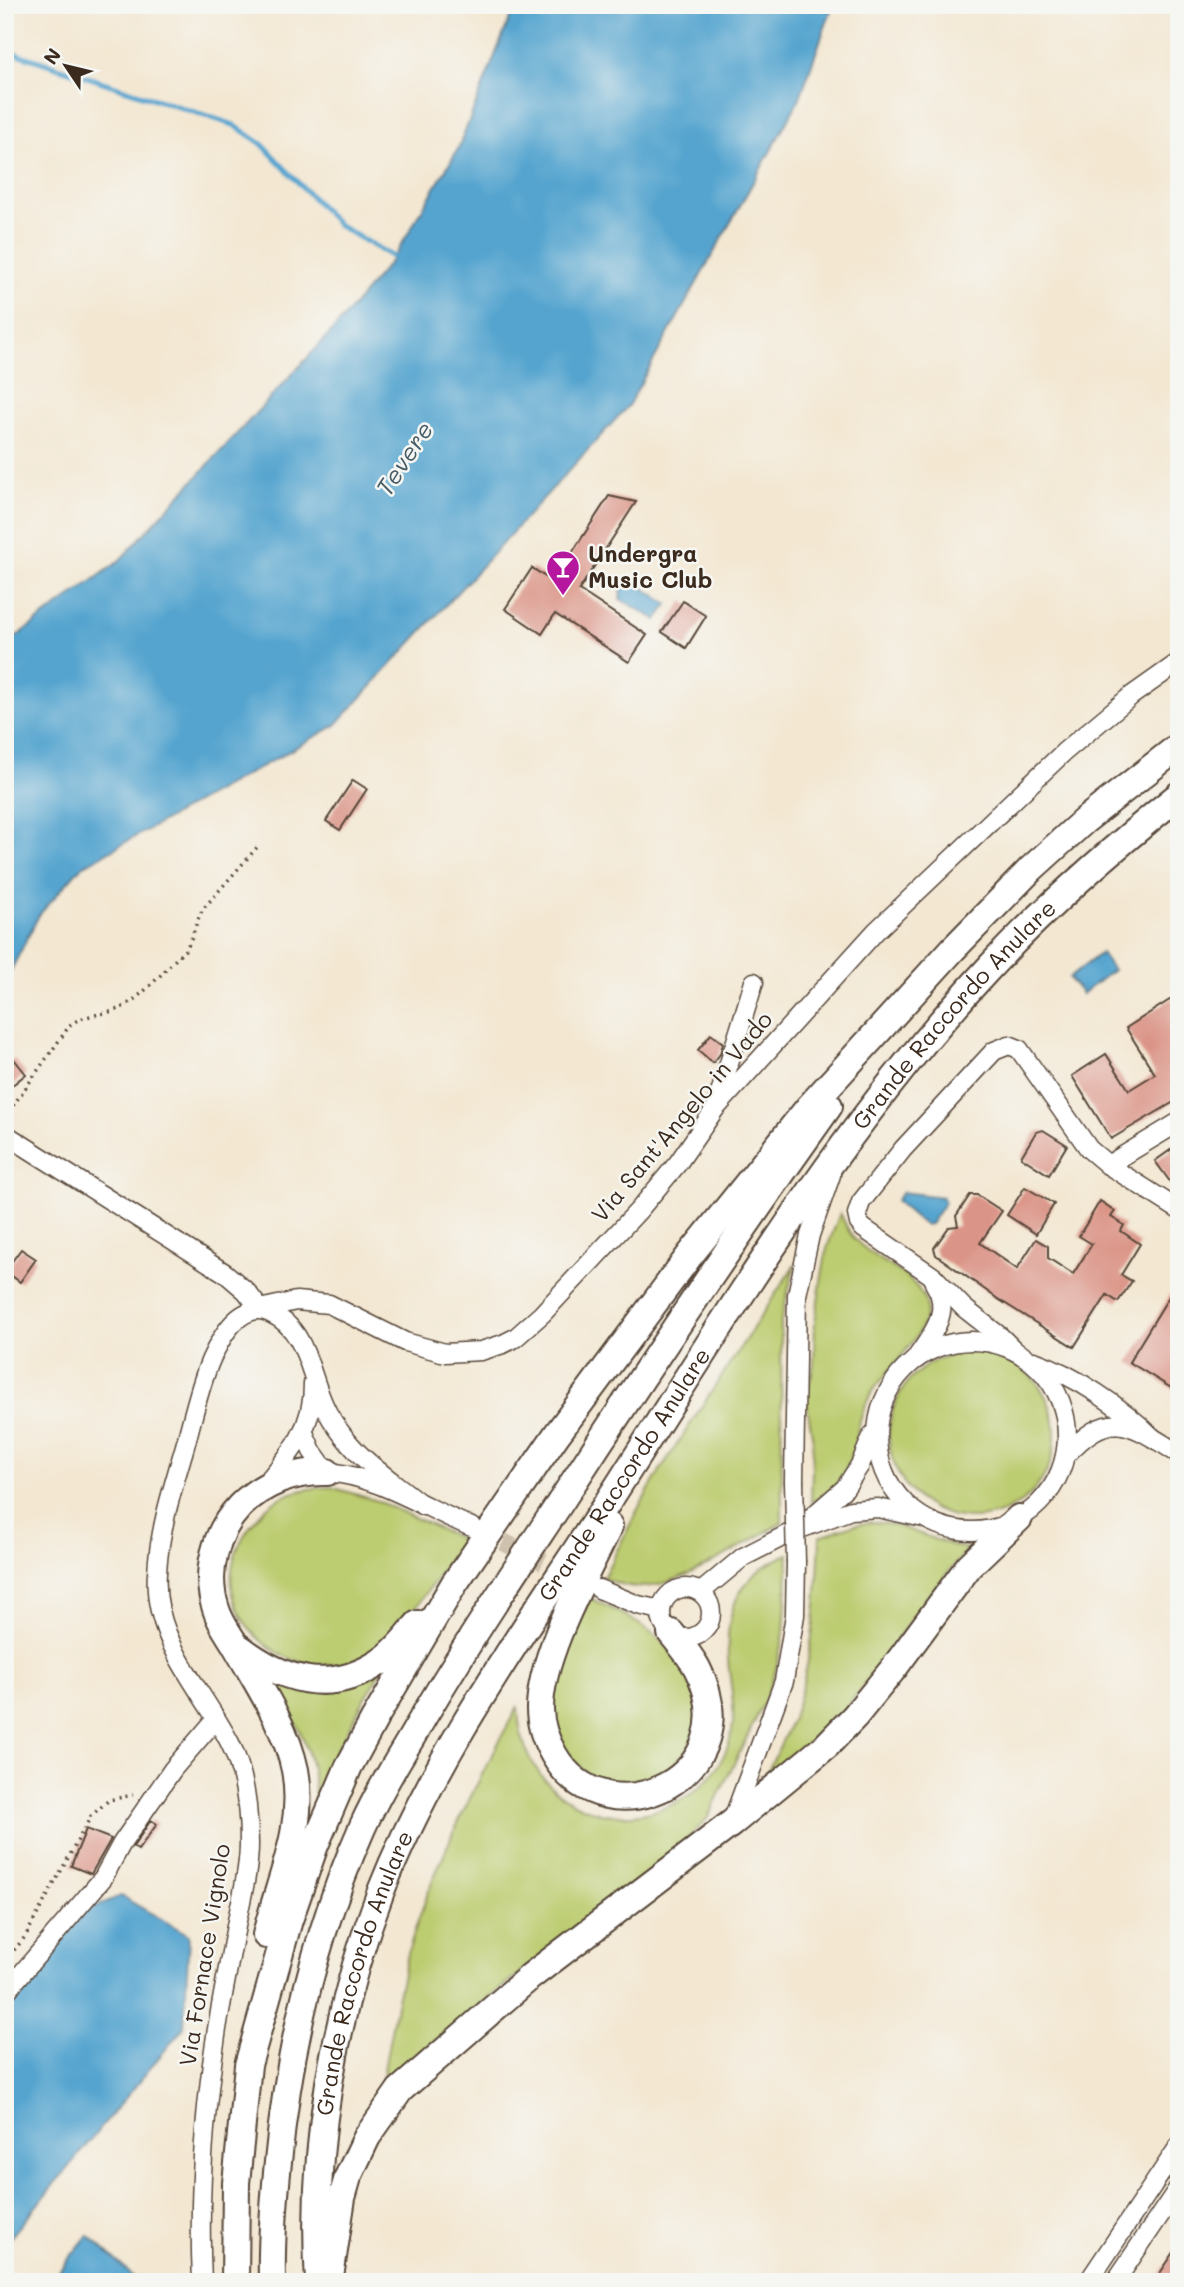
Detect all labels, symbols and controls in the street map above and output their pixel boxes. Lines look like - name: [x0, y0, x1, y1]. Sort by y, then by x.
- north arrow: [32, 32, 102, 102]
- text: N: [37, 43, 66, 69]
- water label: Tevere: [368, 415, 439, 501]
- place label: Undergra Music Club: [588, 538, 712, 594]
- bar icon: Undergra Music Club: [544, 548, 582, 597]
- street label: Grande Raccordo Anulare: [845, 893, 1062, 1135]
- street label: Via Sant'Angelo in Vado: [584, 1005, 778, 1228]
- street label: Grande Raccordo Anulare: [531, 1342, 716, 1607]
- street label: Grande Raccordo Anulare: [308, 1825, 419, 2117]
- street label: Via Fornace Vignolo: [172, 1842, 236, 2068]

